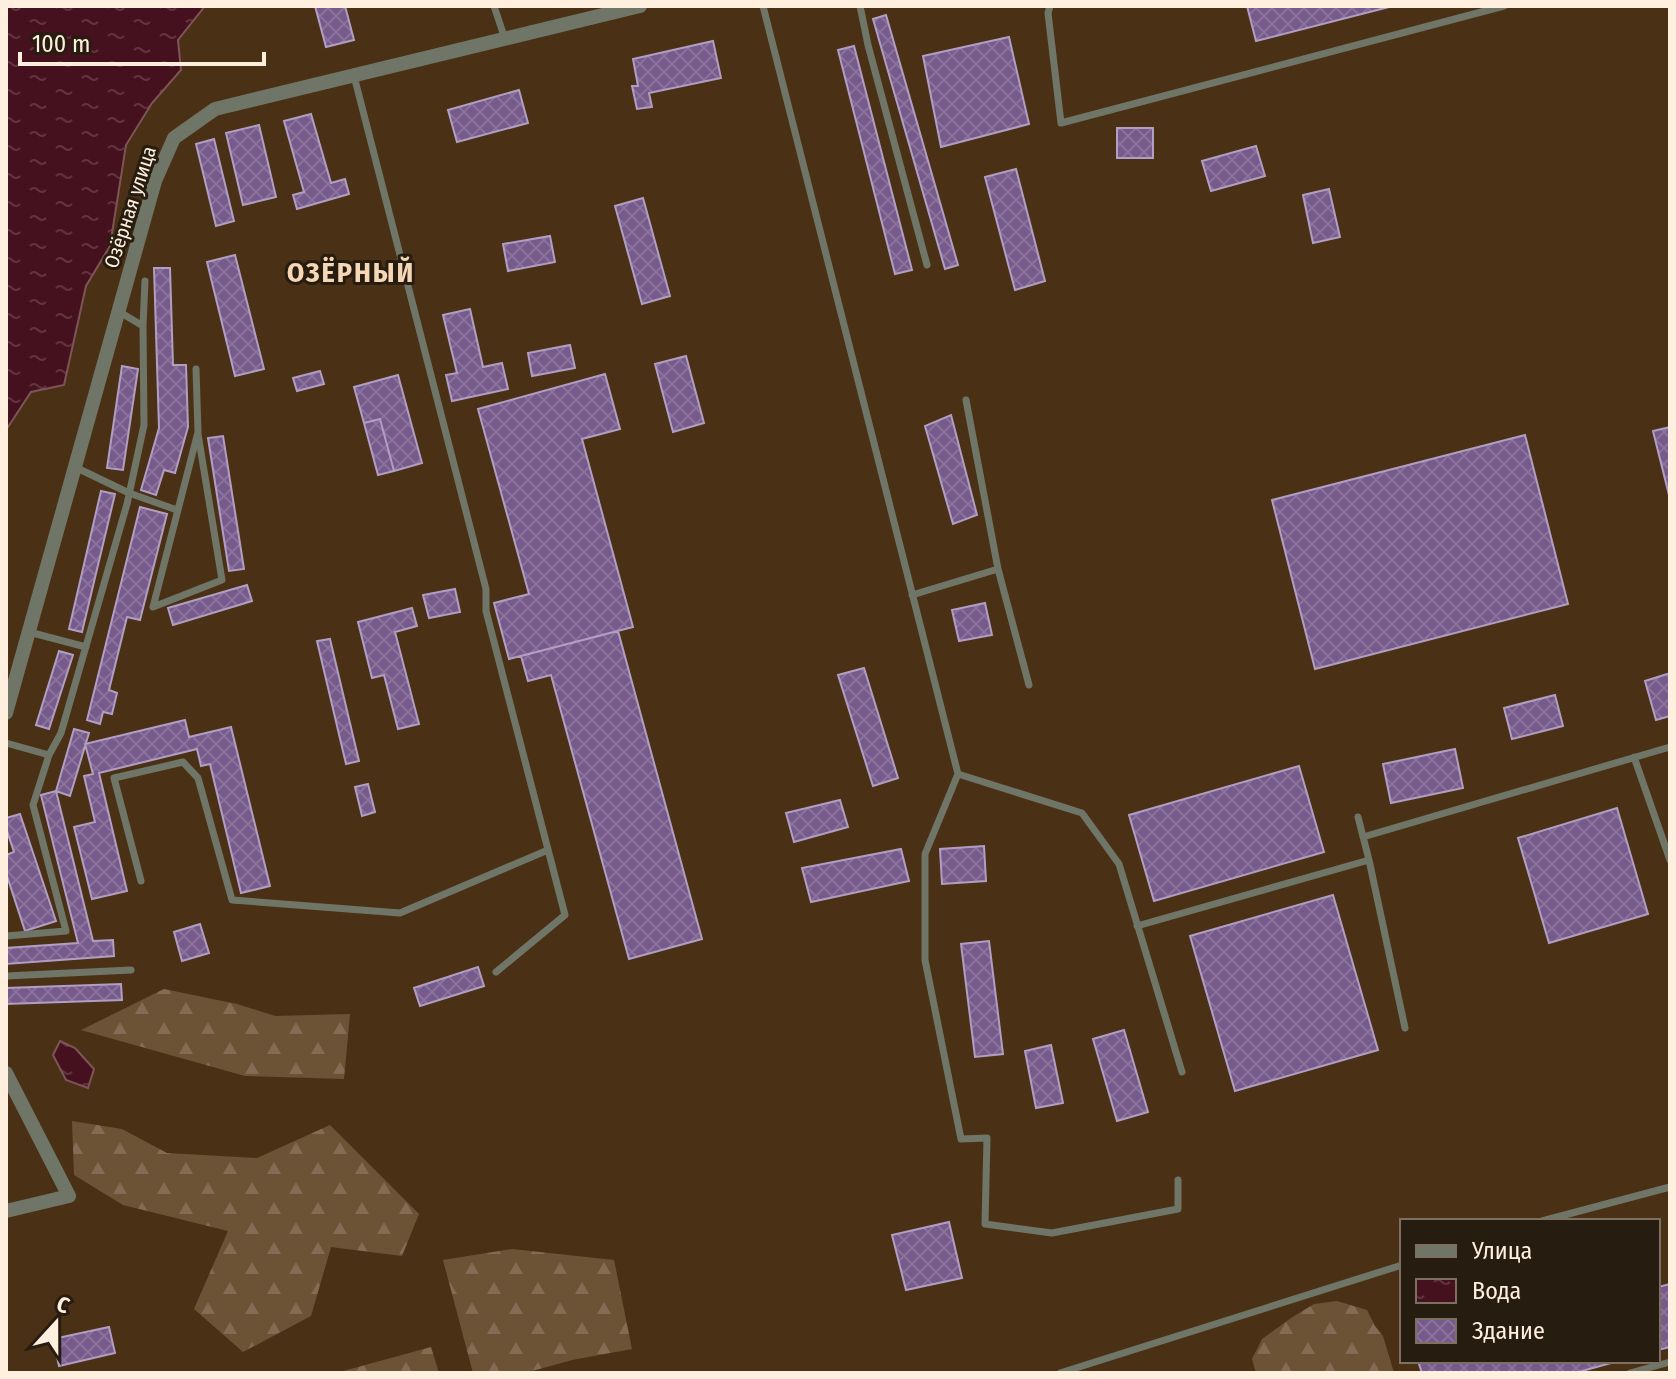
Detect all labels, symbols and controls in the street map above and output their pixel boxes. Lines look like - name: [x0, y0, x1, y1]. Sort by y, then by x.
- scale bar: [20, 16, 264, 66]
- text: 100 m: [32, 30, 90, 58]
- street label: Озёрная улица: [99, 143, 161, 271]
- district label: ОЗЁРНЫЙ: [287, 256, 415, 289]
- legend: [1400, 1219, 1660, 1363]
- text: Улица: [1471, 1237, 1532, 1265]
- text: Вода: [1472, 1277, 1521, 1305]
- north arrow: [16, 1283, 96, 1363]
- text: С: [53, 1290, 74, 1320]
- text: Здание: [1472, 1317, 1545, 1345]

